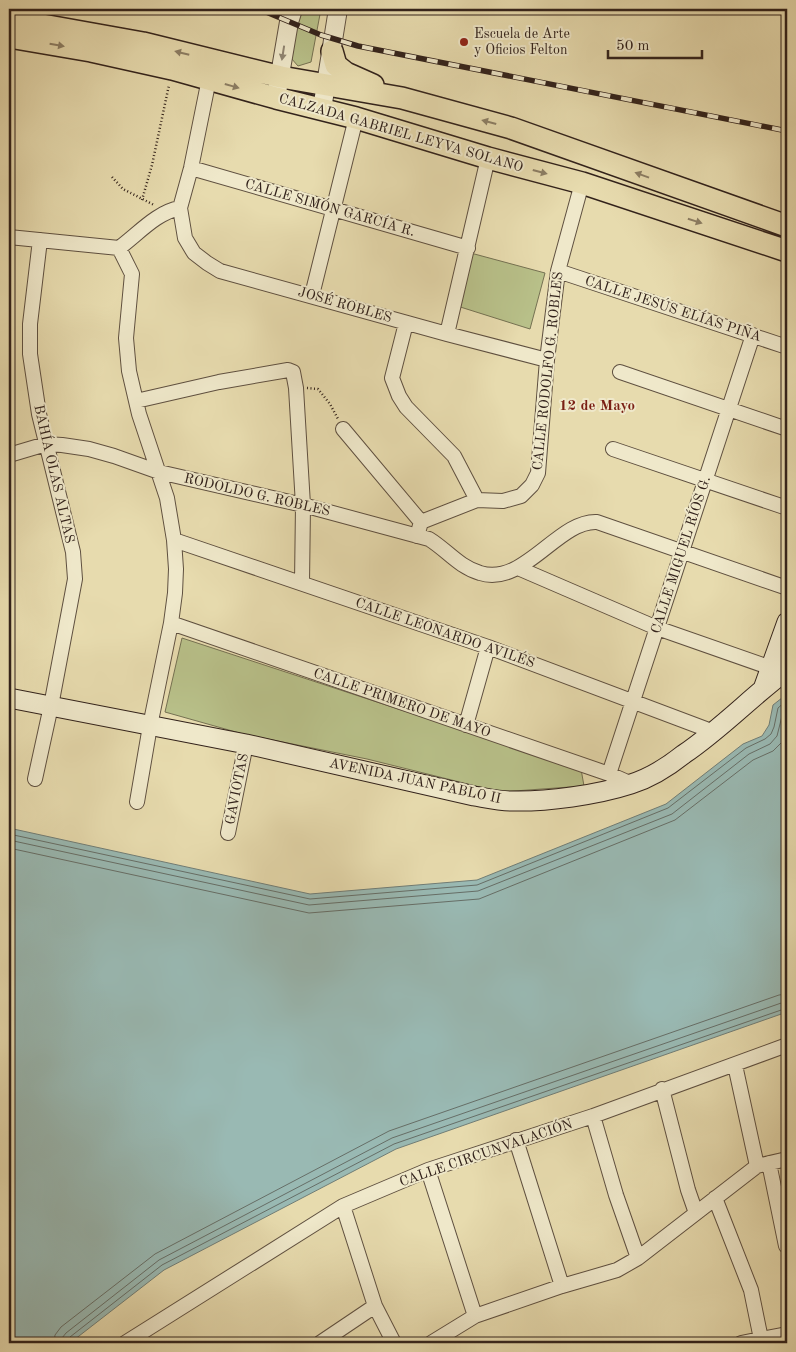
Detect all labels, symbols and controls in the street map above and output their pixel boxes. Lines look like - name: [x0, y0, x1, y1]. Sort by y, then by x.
- place label: Escuela de Arte y Oficios Felton: [474, 27, 570, 57]
- scale bar: [608, 28, 702, 60]
- marker: Escuela de Arte y Oficios Felton: [458, 36, 470, 48]
- text: 50 m: [616, 39, 650, 54]
- one-way arrow: [49, 41, 65, 49]
- one-way arrow: [279, 46, 287, 62]
- one-way arrow: [175, 49, 190, 57]
- one-way arrow: [224, 82, 240, 90]
- street label: CALZADA GABRIEL LEYVA SOLANO: [277, 91, 525, 175]
- one-way arrow: [481, 118, 496, 126]
- one-way arrow: [533, 168, 548, 176]
- one-way arrow: [635, 171, 650, 178]
- street label: CALLE SIMÓN GARCÍA R.: [244, 173, 418, 239]
- one-way arrow: [688, 217, 703, 225]
- street label: CALLE JESÚS ELÍAS PIÑA: [583, 270, 765, 344]
- street label: CALLE RODOLFO G. ROBLES: [531, 271, 565, 471]
- street label: JOSÉ ROBLES: [297, 282, 394, 325]
- district label: 12 de Mayo: [559, 399, 635, 414]
- street label: BAHÍA OLAS ALTAS: [31, 403, 80, 545]
- street label: RODOLDO G. ROBLES: [182, 471, 332, 519]
- street label: CALLE MIGUEL RÍOS G.: [646, 474, 713, 636]
- street label: CALLE LEONARDO AVILÉS: [354, 593, 537, 670]
- street label: CALLE PRIMERO DE MAYO: [312, 666, 493, 740]
- street label: GAVIOTAS: [223, 752, 251, 826]
- street label: AVENIDA JUAN PABLO II: [328, 756, 502, 806]
- street label: CALLE CIRCUNVALACIÓN: [396, 1113, 575, 1189]

